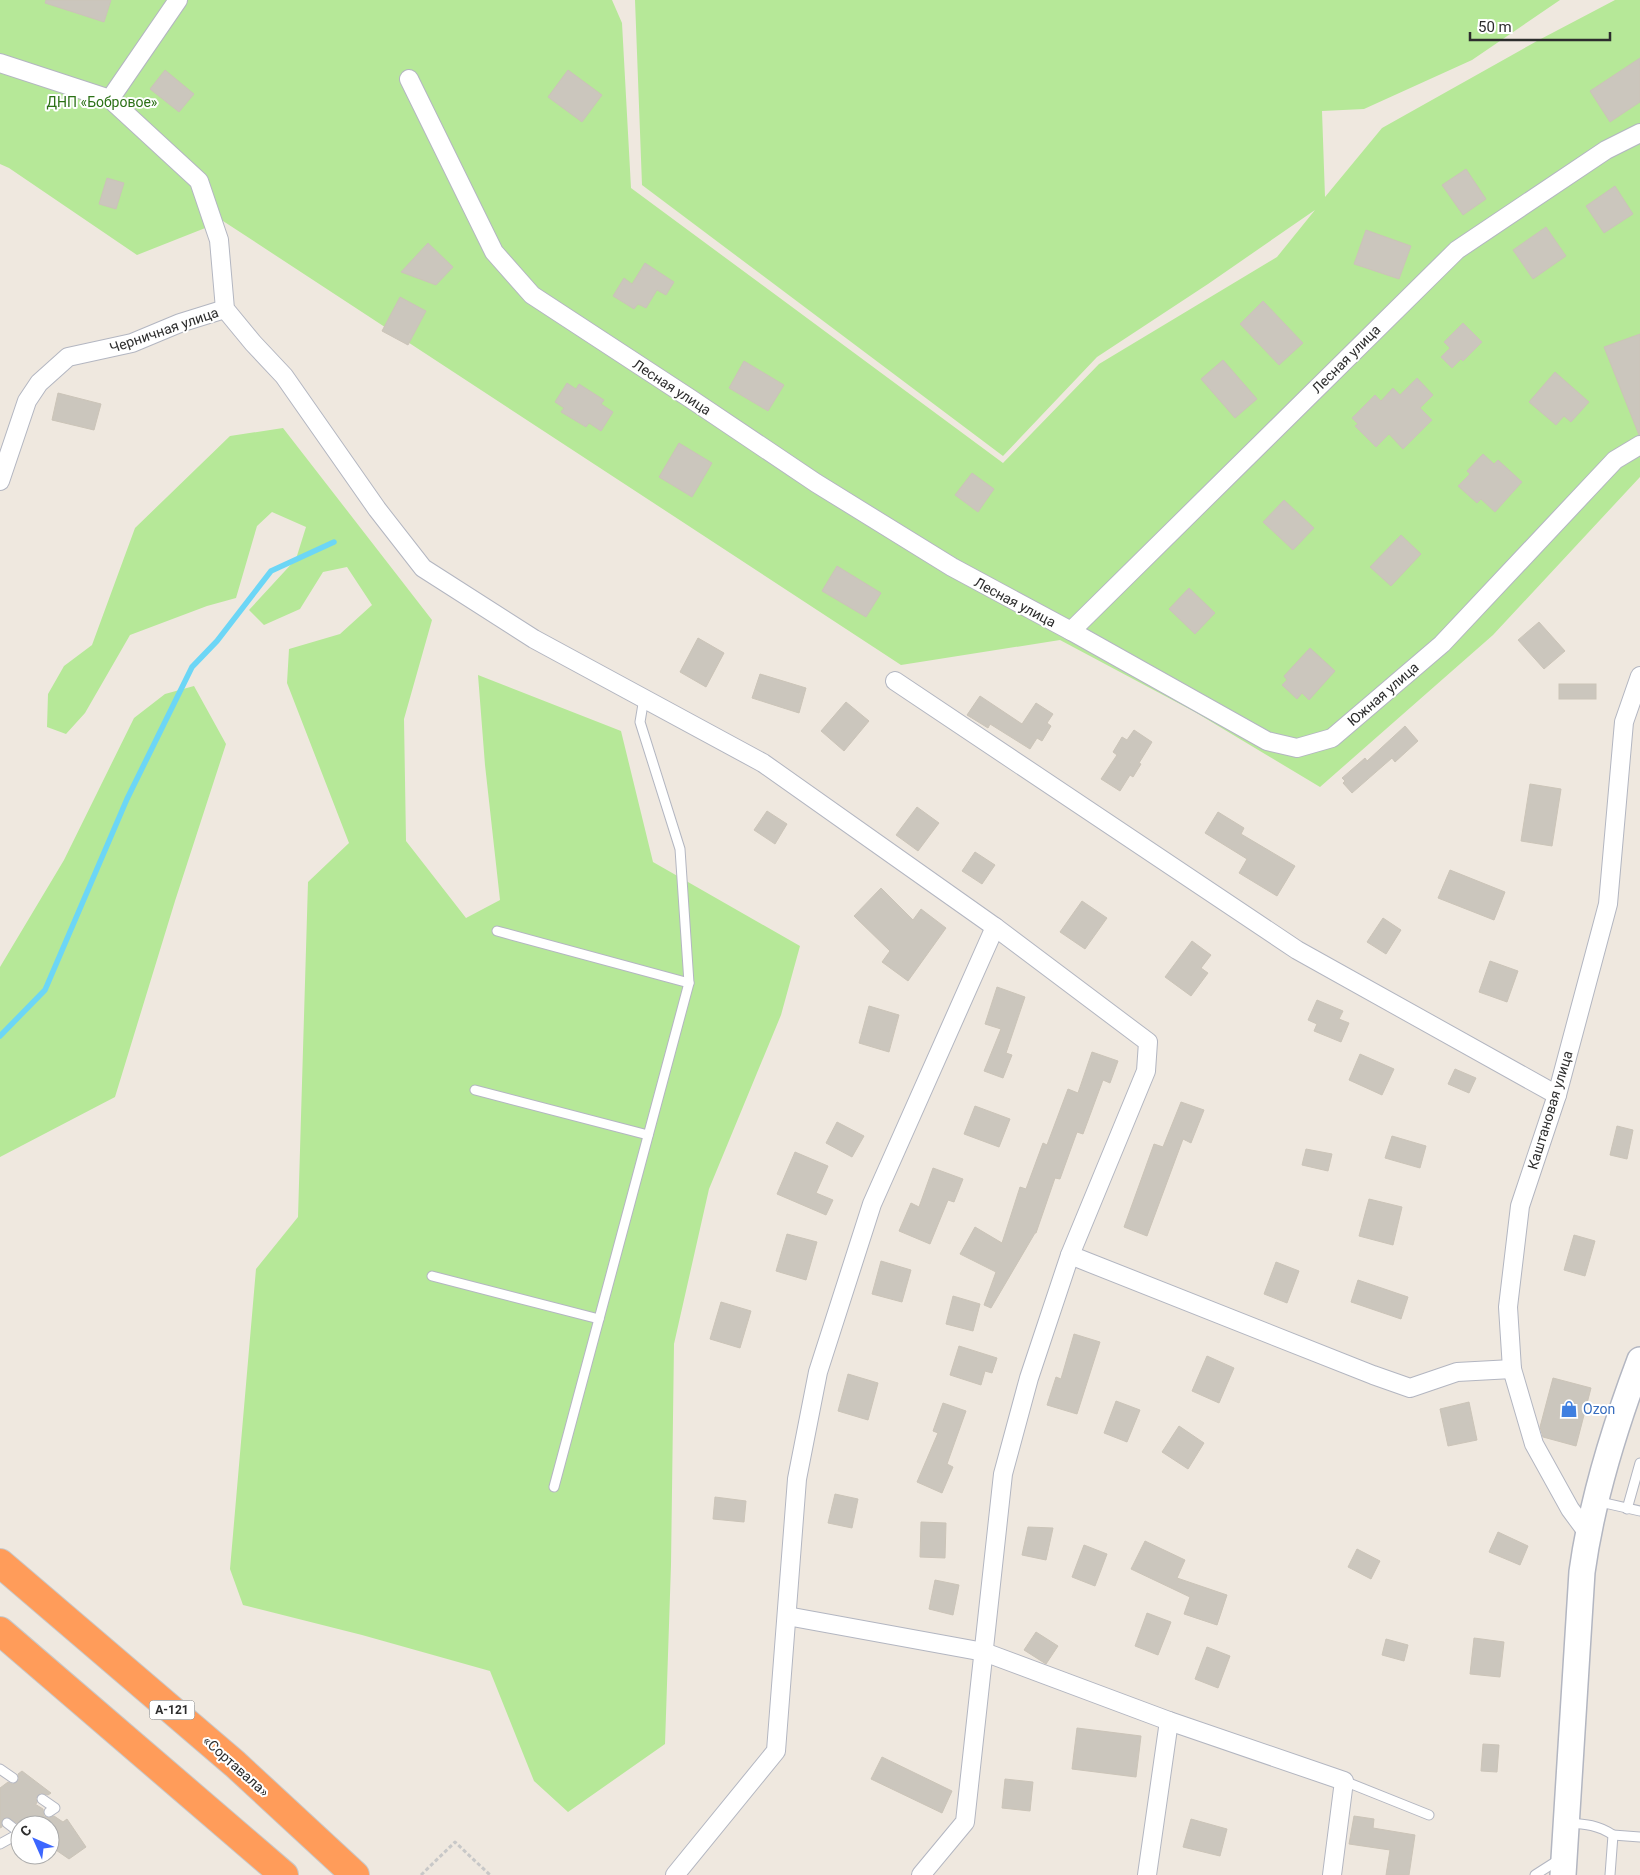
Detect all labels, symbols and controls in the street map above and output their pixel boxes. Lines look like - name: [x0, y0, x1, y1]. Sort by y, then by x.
- scale bar: [1470, 10, 1610, 42]
- text: 50 m: [1478, 18, 1512, 36]
- park label: ДНП «Бобровое»: [47, 94, 158, 110]
- street label: Черничная улица: [108, 304, 220, 356]
- street label: Лесная улица: [1309, 322, 1383, 396]
- street label: Лесная улица: [630, 356, 714, 418]
- street label: Лесная улица: [972, 574, 1058, 630]
- street label: Южная улица: [1344, 659, 1422, 729]
- street label: Каштановая улица: [1524, 1049, 1576, 1171]
- shop icon: Ozon: [1559, 1399, 1579, 1419]
- place label: Ozon: [1583, 1401, 1615, 1417]
- road number: А-121: [150, 1700, 194, 1720]
- street label: «Сортавала»: [200, 1732, 273, 1800]
- north arrow: [10, 1815, 60, 1865]
- text: С: [17, 1822, 35, 1840]

